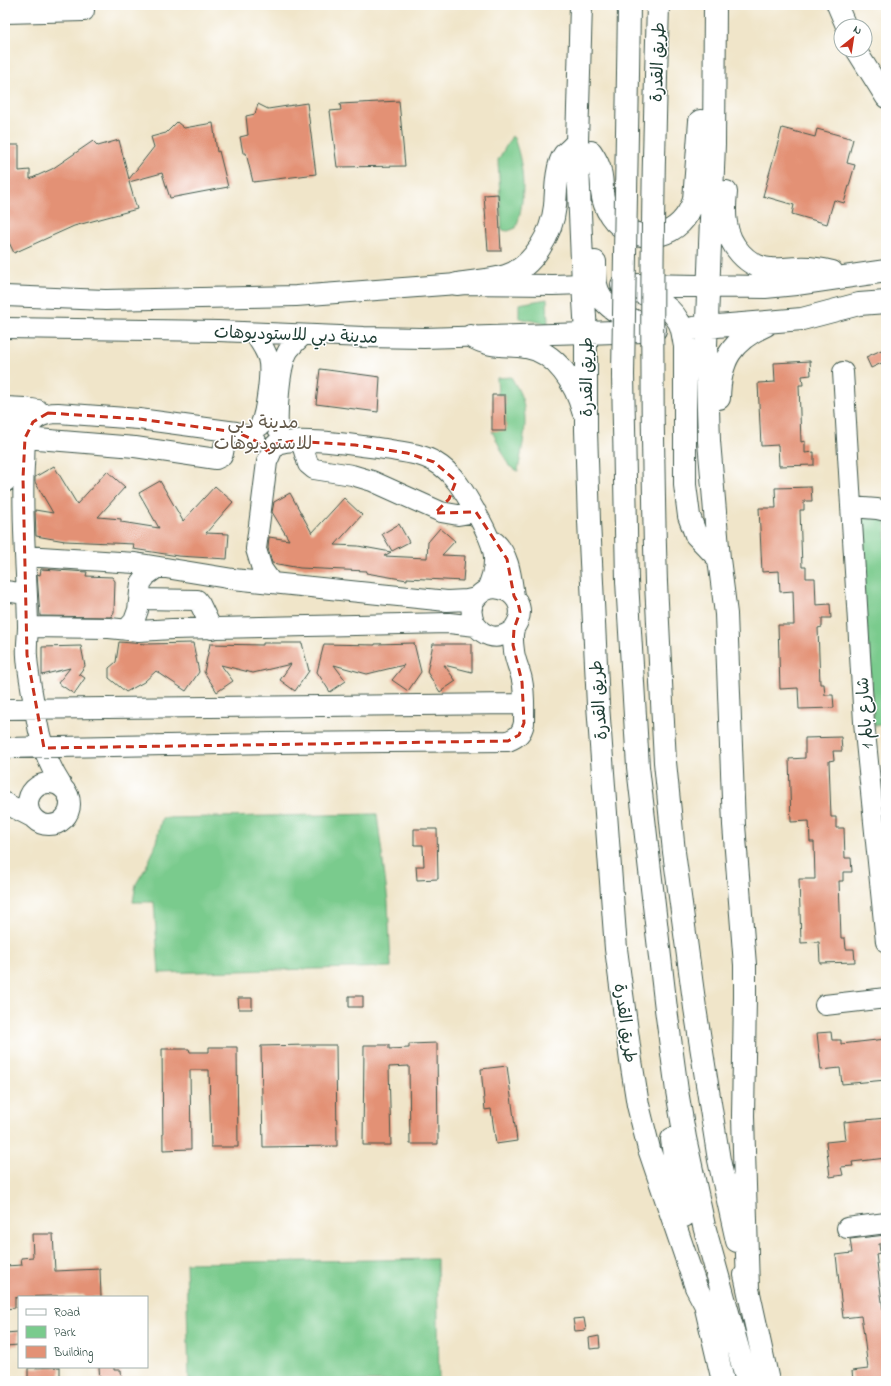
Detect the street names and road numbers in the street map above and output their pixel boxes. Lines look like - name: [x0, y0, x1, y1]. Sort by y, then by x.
- street label: طريق القدرة: [645, 22, 672, 102]
- street label: مدينة دبي للاستوديوهات: [214, 320, 378, 352]
- street label: طريق القدرة: [575, 337, 600, 417]
- street label: طريق القدرة: [584, 659, 615, 741]
- street label: شارع بالم 1: [851, 676, 880, 750]
- street label: طريق القدرة: [607, 982, 642, 1065]

